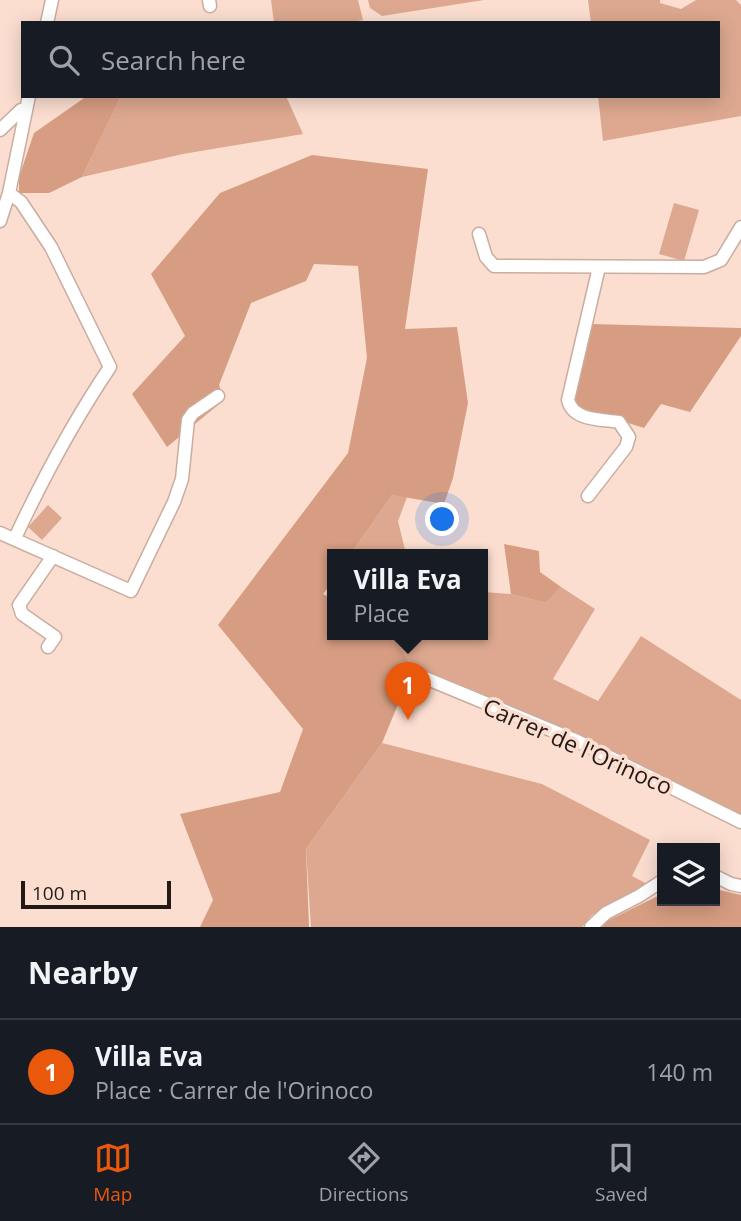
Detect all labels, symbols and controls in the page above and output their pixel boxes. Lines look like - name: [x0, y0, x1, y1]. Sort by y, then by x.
- search box: [21, 21, 720, 98]
- icon: search: [45, 41, 83, 79]
- text: Search here: [101, 42, 246, 78]
- your location: [425, 502, 459, 536]
- popup: [327, 549, 488, 640]
- text: Villa Eva: [353, 561, 462, 597]
- text: Place: [353, 597, 410, 629]
- pin: 1: [385, 662, 431, 720]
- street label: Carrer de l'Orinoco: [478, 690, 678, 802]
- map controls: [657, 843, 720, 906]
- button: layers: [657, 843, 720, 906]
- scale bar: [21, 878, 172, 910]
- text: 100 m: [32, 880, 87, 906]
- text: Nearby: [28, 952, 138, 993]
- text: Villa Eva: [95, 1038, 203, 1074]
- text: 1: [44, 1056, 58, 1088]
- text: 140 m: [646, 1056, 713, 1088]
- text: Place · Carrer de l'Orinoco: [95, 1074, 373, 1106]
- tab: Map: [93, 1139, 132, 1207]
- tab: Directions: [319, 1139, 409, 1207]
- tab: Saved: [595, 1139, 648, 1207]

